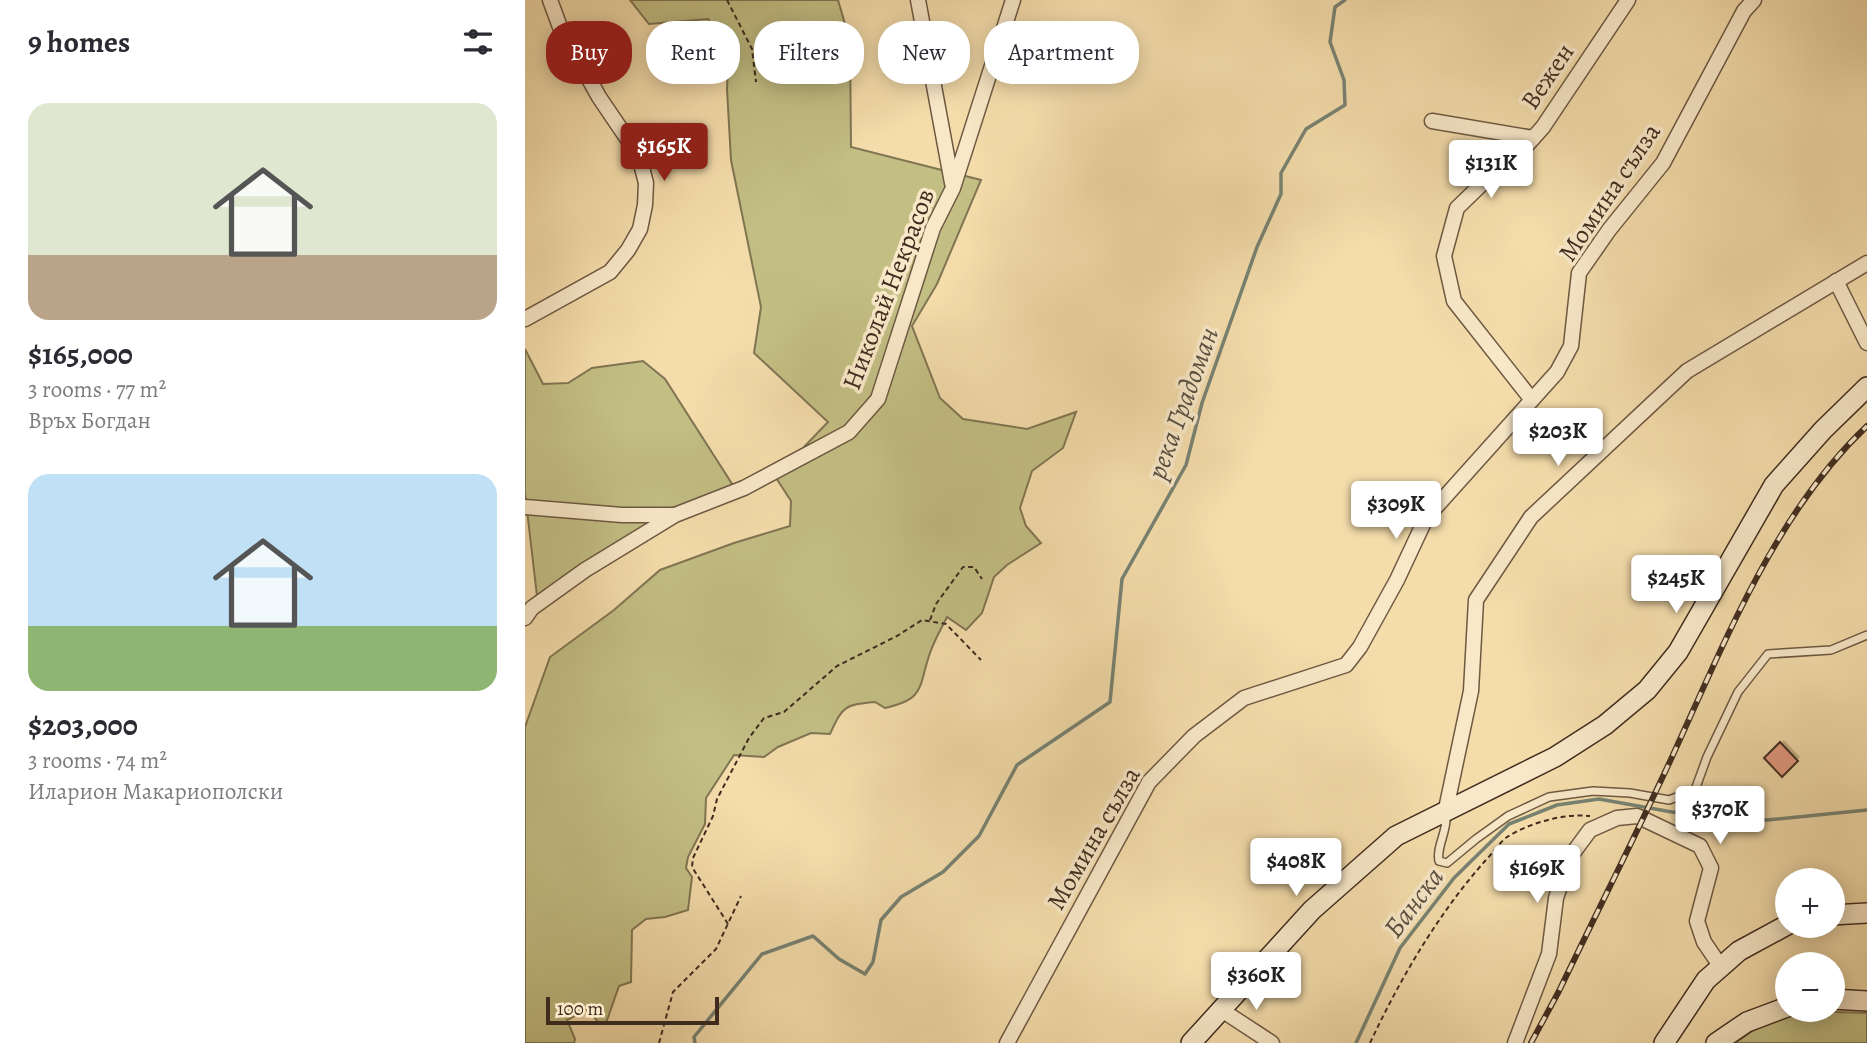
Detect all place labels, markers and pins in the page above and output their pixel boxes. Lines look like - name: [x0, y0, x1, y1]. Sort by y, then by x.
- pin: $165K: [615, 124, 713, 183]
- pin: $131K: [1442, 140, 1540, 200]
- pin: $203K: [1509, 408, 1607, 468]
- pin: $309K: [1347, 482, 1445, 541]
- pin: $245K: [1627, 556, 1725, 615]
- pin: $370K: [1671, 786, 1769, 846]
- pin: $408K: [1247, 838, 1345, 898]
- pin: $169K: [1488, 846, 1586, 905]
- pin: $360K: [1207, 953, 1305, 1012]

